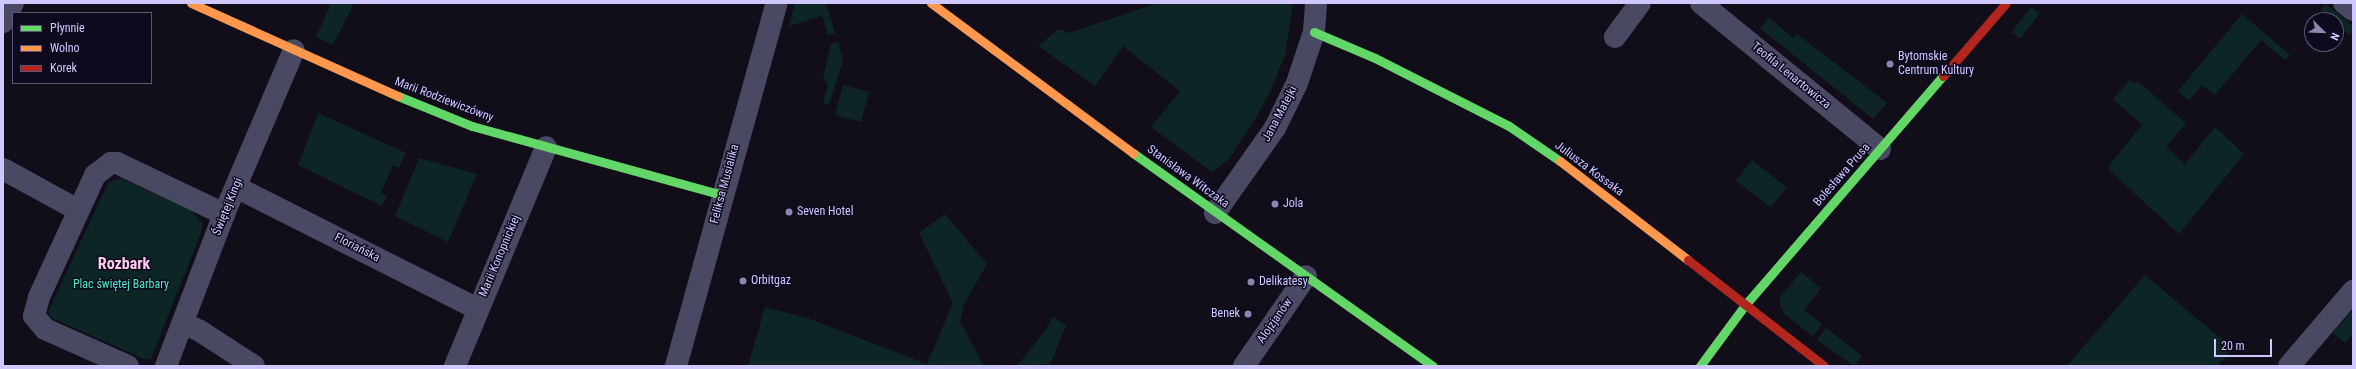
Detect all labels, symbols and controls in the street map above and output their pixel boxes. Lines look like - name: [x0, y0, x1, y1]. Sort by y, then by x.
- legend: [12, 12, 152, 84]
- north arrow: [2304, 12, 2344, 52]
- text: Płynnie: [50, 21, 85, 35]
- text: N: [2327, 31, 2342, 42]
- street label: Teofila Lenartowicza: [1748, 40, 1834, 112]
- text: Wolno: [50, 41, 80, 55]
- place label: Bytomskie Centrum Kultury: [1898, 50, 1974, 78]
- marker: Bytomskie Centrum Kultury: [1885, 59, 1895, 69]
- text: Korek: [50, 61, 77, 75]
- street label: Marii Rodziewiczówny: [393, 75, 495, 125]
- street label: Jana Matejki: [1259, 84, 1301, 144]
- street label: Juliusza Kossaka: [1552, 138, 1626, 200]
- street label: Bolesława Prusa: [1811, 141, 1873, 209]
- street label: Stanisława Witczaka: [1144, 142, 1232, 212]
- street label: Feliksa Musialika: [707, 143, 743, 225]
- street label: Świętej Kingi: [210, 176, 246, 238]
- place label: Jola: [1283, 197, 1303, 211]
- marker: Jola: [1270, 199, 1280, 209]
- place label: Seven Hotel: [797, 205, 853, 219]
- marker: Seven Hotel: [784, 207, 794, 217]
- street label: Marii Konopnickiej: [476, 213, 524, 299]
- street label: Floriańska: [332, 230, 382, 266]
- district label: Rozbark: [98, 254, 150, 274]
- place label: Orbitgaz: [751, 274, 791, 288]
- place label: Delikatesy: [1259, 275, 1308, 289]
- marker: Orbitgaz: [738, 276, 748, 286]
- marker: Delikatesy: [1246, 277, 1256, 287]
- park label: Plac świętej Barbary: [73, 278, 169, 292]
- street label: Alojzjanów: [1254, 296, 1296, 346]
- place label: Benek: [1211, 307, 1240, 321]
- marker: Benek: [1243, 309, 1253, 319]
- scale bar: [2216, 331, 2274, 357]
- text: 20 m: [2221, 339, 2245, 353]

